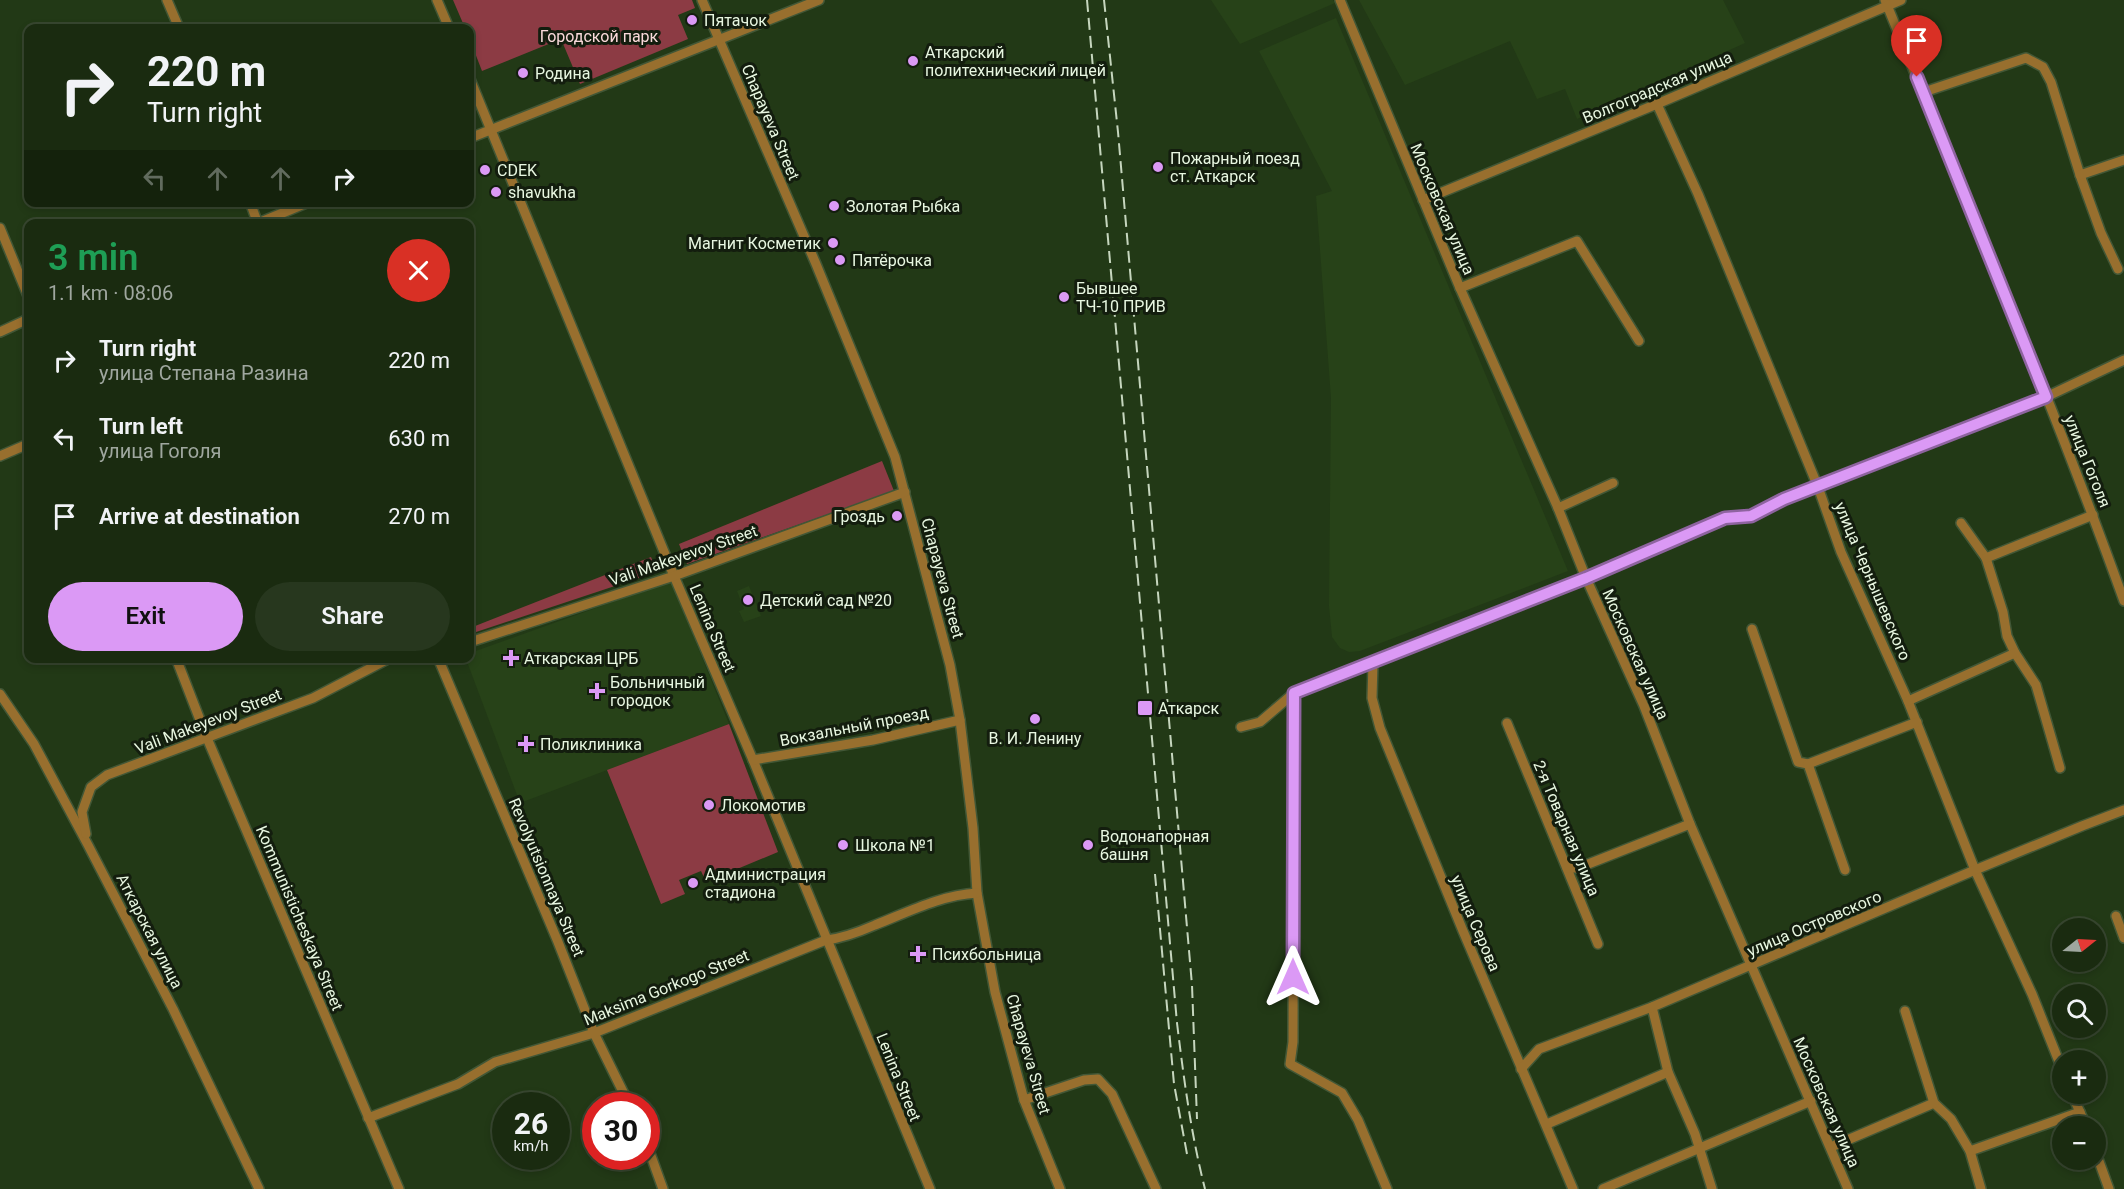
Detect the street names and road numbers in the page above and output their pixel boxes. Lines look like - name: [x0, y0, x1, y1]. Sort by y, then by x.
- street label: Волгоградская улица: [1580, 47, 1735, 128]
- street label: Chapayeva Street: [738, 61, 803, 183]
- street label: Московская улица: [1406, 141, 1479, 278]
- street label: улица Гоголя: [2060, 412, 2115, 510]
- street label: улица Чернышевского: [1831, 499, 1915, 663]
- street label: Chapayeva Street: [917, 516, 968, 640]
- street label: Vali Makeyevoy Street: [607, 521, 760, 590]
- street label: Lenina Street: [686, 581, 740, 675]
- street label: Московская улица: [1598, 586, 1673, 722]
- street label: Vali Makeyevoy Street: [132, 685, 284, 758]
- street label: Вокзальный проезд: [778, 703, 930, 750]
- street label: 2-я Товарная улица: [1529, 758, 1604, 899]
- street label: Revolyutsionnaya Street: [505, 795, 589, 959]
- street label: Kommunisticheskaya Street: [252, 823, 347, 1013]
- street label: Аткарская улица: [112, 871, 187, 992]
- street label: улица Серова: [1447, 872, 1504, 974]
- street label: улица Островского: [1744, 887, 1884, 960]
- street label: Maksima Gorkogo Street: [581, 946, 752, 1029]
- street label: Chapayeva Street: [1002, 992, 1055, 1116]
- street label: Lenina Street: [872, 1030, 925, 1124]
- street label: Московская улица: [1789, 1034, 1864, 1170]

